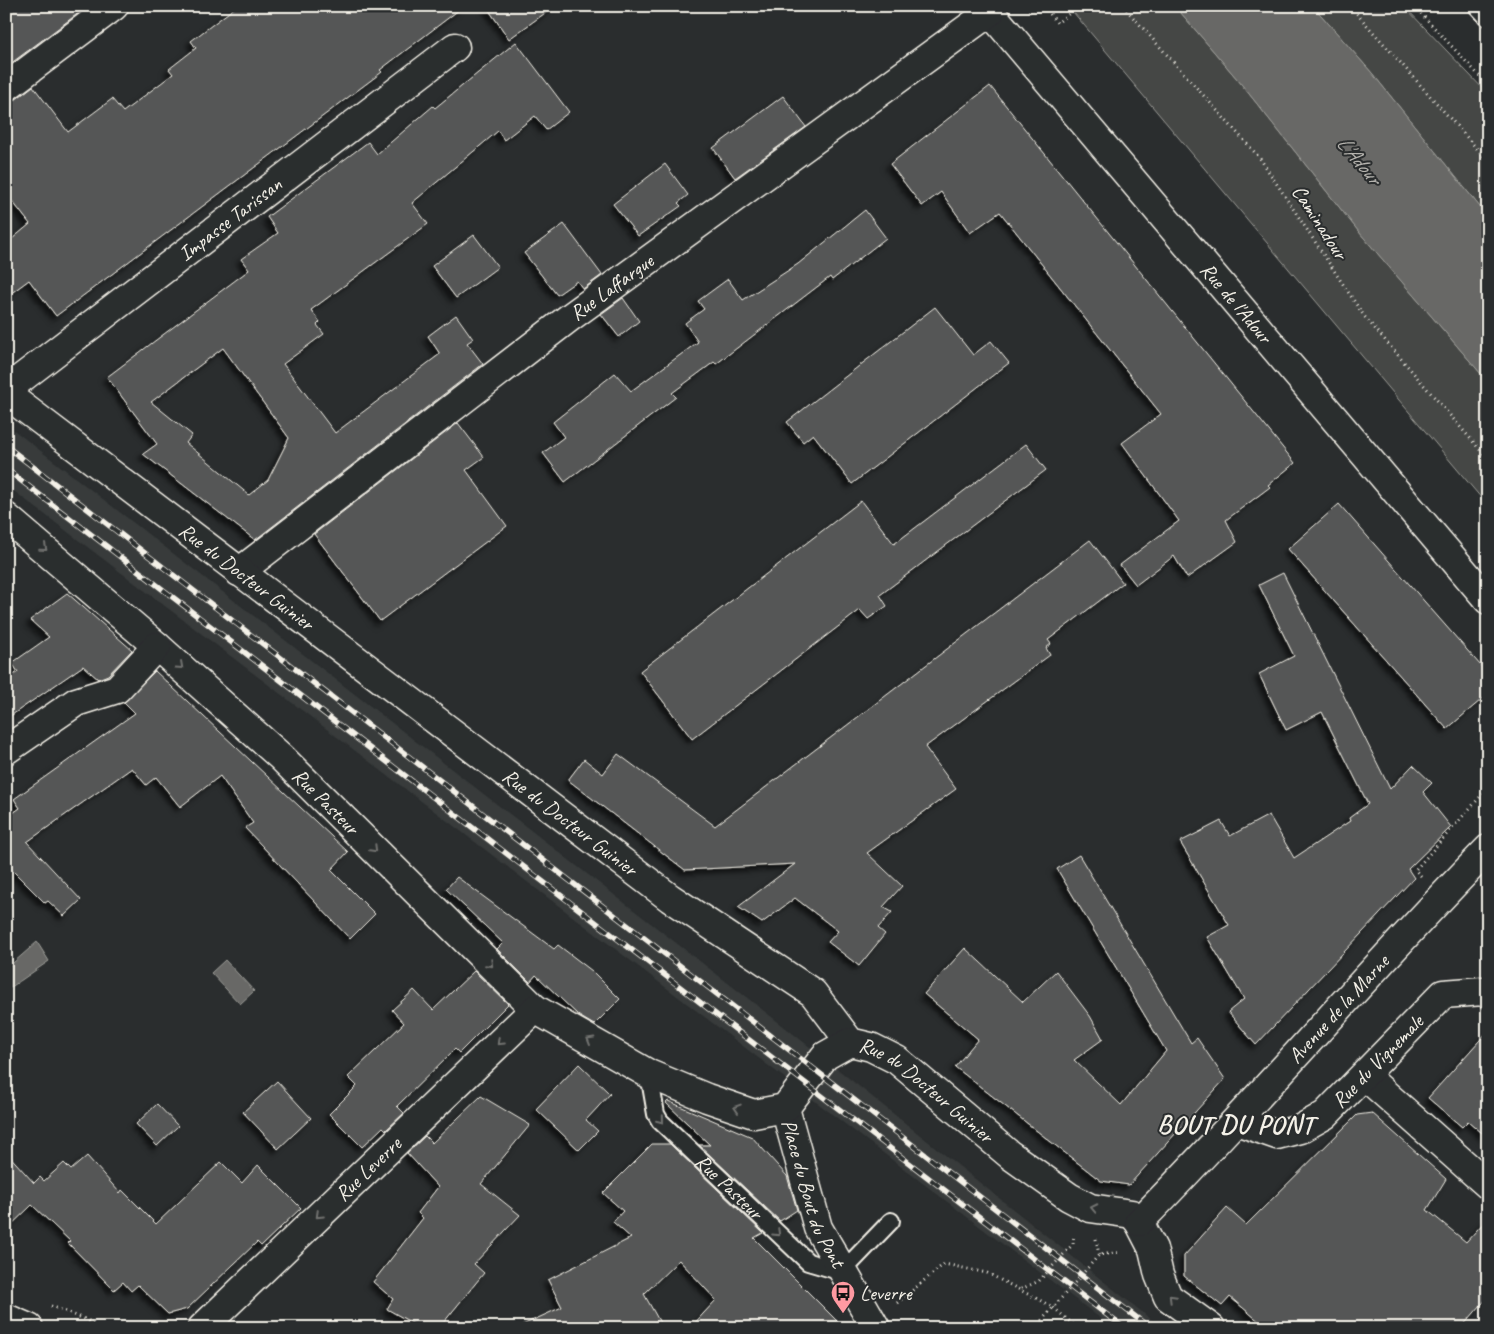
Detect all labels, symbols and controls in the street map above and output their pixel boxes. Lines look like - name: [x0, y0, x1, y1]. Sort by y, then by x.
- water label: L'Adour: [1330, 130, 1390, 193]
- street label: Impasse Tarissan: [173, 171, 287, 267]
- street label: Caminadour: [1286, 180, 1355, 266]
- street label: Rue Laffargue: [565, 247, 659, 326]
- street label: Rue de l'Adour: [1195, 257, 1279, 350]
- street label: Rue du Docteur Guinier: [174, 517, 320, 637]
- one-way arrow: [38, 543, 47, 552]
- one-way arrow: [174, 660, 183, 669]
- street label: Rue Pasteur: [287, 762, 366, 841]
- street label: Rue du Docteur Guinier: [497, 763, 644, 882]
- one-way arrow: [369, 844, 378, 853]
- street label: Avenue de la Marne: [1282, 947, 1396, 1068]
- one-way arrow: [484, 958, 493, 967]
- street label: Rue du Vignemale: [1326, 1007, 1430, 1113]
- street label: Rue du Docteur Guinier: [857, 1032, 1000, 1149]
- one-way arrow: [496, 1037, 505, 1046]
- one-way arrow: [587, 1037, 596, 1047]
- one-way arrow: [734, 1104, 742, 1114]
- district label: BOUT DU PONT: [1157, 1108, 1320, 1141]
- one-way arrow: [655, 1114, 663, 1123]
- street label: Place du Bout du Pont: [776, 1116, 852, 1274]
- street label: Rue Leverre: [330, 1130, 407, 1207]
- street label: Rue Pasteur: [690, 1148, 769, 1226]
- one-way arrow: [1090, 1203, 1099, 1214]
- one-way arrow: [316, 1209, 325, 1218]
- one-way arrow: [772, 1227, 781, 1236]
- bus stop icon: Leverre: [830, 1280, 856, 1314]
- place label: Leverre: [860, 1280, 913, 1306]
- one-way arrow: [1169, 1295, 1178, 1304]

